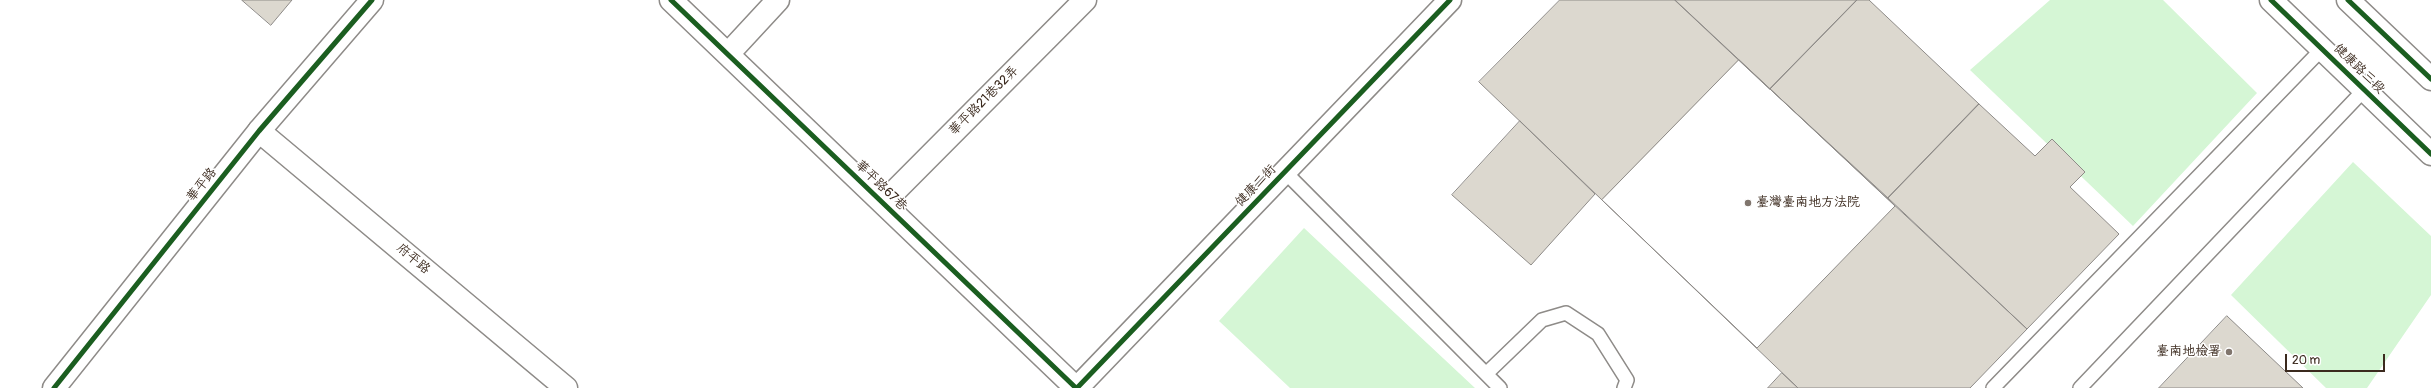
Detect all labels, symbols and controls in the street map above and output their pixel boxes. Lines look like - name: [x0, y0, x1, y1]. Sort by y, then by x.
- street label: 健康路三段: [2330, 41, 2388, 97]
- street label: 華平路21巷32弄: [946, 63, 1022, 139]
- street label: 華平路67巷: [852, 157, 910, 215]
- street label: 健康二街: [1232, 162, 1280, 210]
- street label: 華平路: [184, 165, 220, 205]
- place label: 臺灣臺南地方法院: [1756, 195, 1860, 211]
- marker: 臺灣臺南地方法院: [1743, 198, 1753, 208]
- street label: 府平路: [393, 240, 433, 278]
- place label: 臺南地檢署: [2156, 344, 2221, 360]
- scale bar: [2287, 346, 2387, 372]
- marker: 臺南地檢署: [2224, 347, 2234, 357]
- text: 20 m: [2292, 353, 2320, 368]

